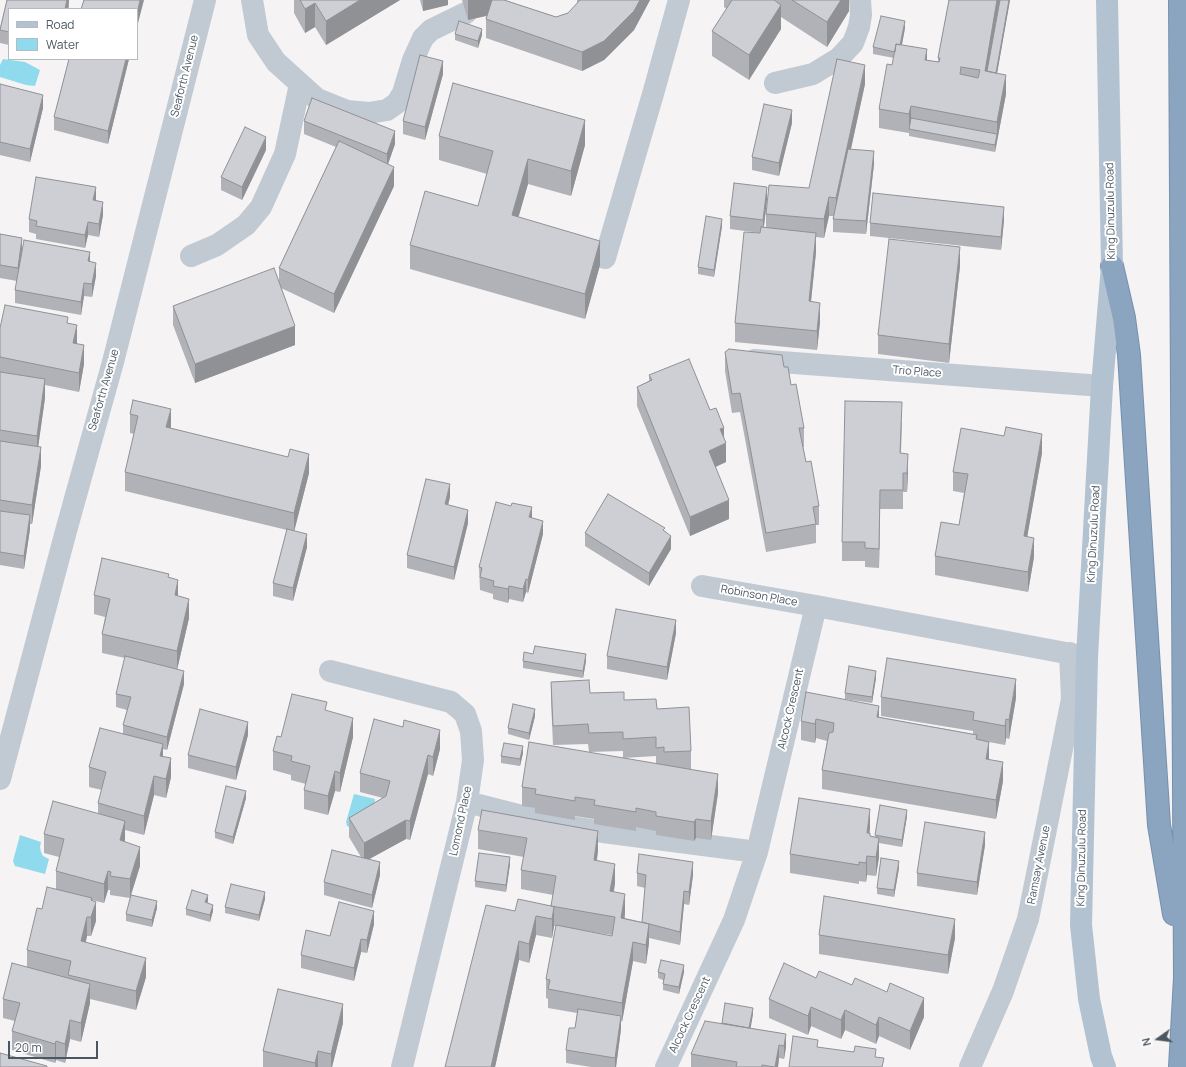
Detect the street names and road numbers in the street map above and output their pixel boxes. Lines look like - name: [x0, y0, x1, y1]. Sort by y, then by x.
- street label: Seaforth Avenue: [168, 34, 202, 118]
- street label: King Dinuzulu Road: [1104, 162, 1118, 260]
- street label: Seaforth Avenue: [86, 348, 122, 432]
- street label: Trio Place: [892, 364, 942, 380]
- street label: King Dinuzulu Road: [1085, 485, 1103, 583]
- street label: Robinson Place: [720, 583, 798, 609]
- street label: Alcock Crescent: [775, 667, 807, 751]
- street label: Lomond Place: [447, 785, 475, 857]
- street label: King Dinuzulu Road: [1075, 809, 1089, 907]
- street label: Ramsay Avenue: [1025, 825, 1053, 905]
- street label: Alcock Crescent: [667, 975, 713, 1055]

